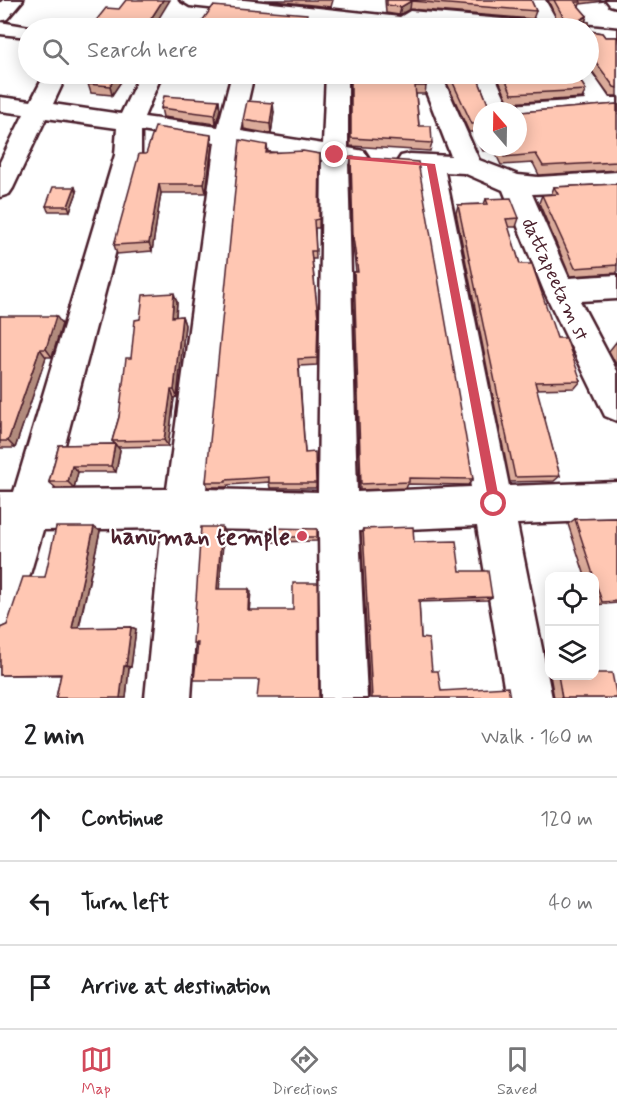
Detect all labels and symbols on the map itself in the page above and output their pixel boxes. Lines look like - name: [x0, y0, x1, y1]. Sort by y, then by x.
- north arrow: [473, 102, 527, 156]
- route end: [321, 141, 347, 167]
- street label: dattapeetam st: [514, 214, 595, 346]
- route start: [480, 490, 506, 516]
- place label: hanuman temple: [111, 522, 290, 553]
- marker: hanuman temple: [295, 529, 309, 543]

